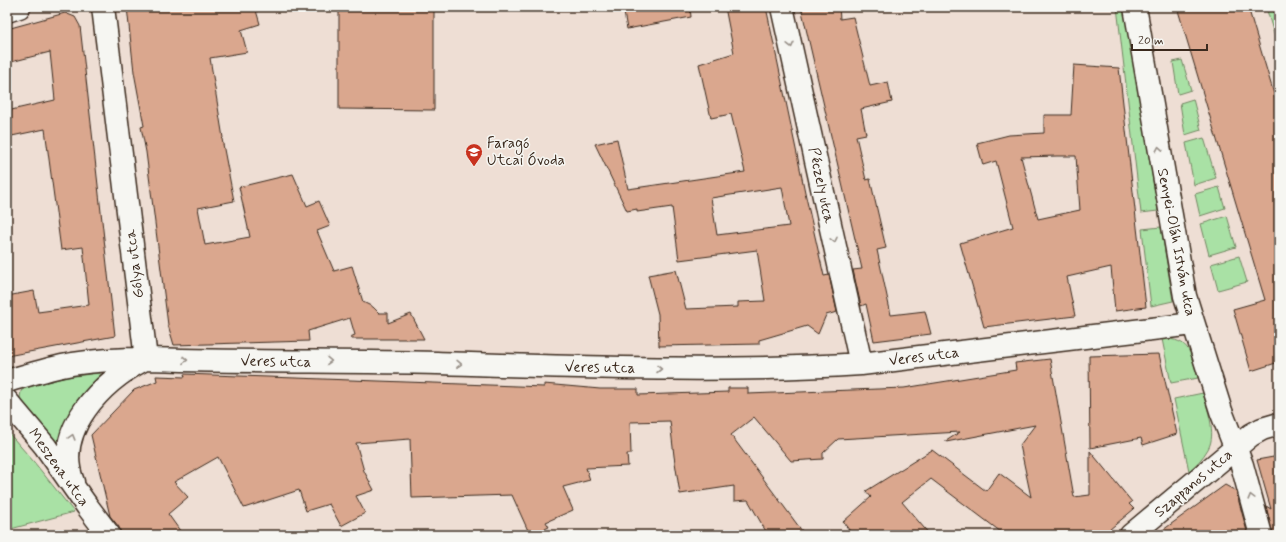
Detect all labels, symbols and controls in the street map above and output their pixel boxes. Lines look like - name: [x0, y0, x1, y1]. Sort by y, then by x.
- scale bar: [1132, 26, 1207, 52]
- text: 20 m: [1138, 33, 1164, 49]
- one-way arrow: [786, 42, 794, 48]
- place label: Faragó Utcai Óvoda: [487, 134, 565, 171]
- school or university icon: Faragó Utcai Óvoda: [464, 142, 484, 167]
- street label: Péczely utca: [803, 145, 839, 226]
- one-way arrow: [1155, 145, 1164, 152]
- street label: Senyei-Oláh István utca: [1152, 167, 1200, 318]
- street label: Gólya utca: [121, 227, 149, 300]
- one-way arrow: [829, 237, 837, 244]
- street label: Veres utca: [888, 343, 961, 371]
- street label: Veres utca: [240, 351, 312, 373]
- one-way arrow: [182, 356, 188, 364]
- one-way arrow: [326, 357, 332, 365]
- street label: Veres utca: [564, 357, 636, 379]
- one-way arrow: [456, 360, 462, 368]
- one-way arrow: [656, 365, 662, 373]
- street label: Meszena utca: [23, 424, 93, 511]
- one-way arrow: [67, 433, 76, 440]
- street label: Szappanos utca: [1150, 445, 1237, 522]
- one-way arrow: [1248, 494, 1256, 501]

